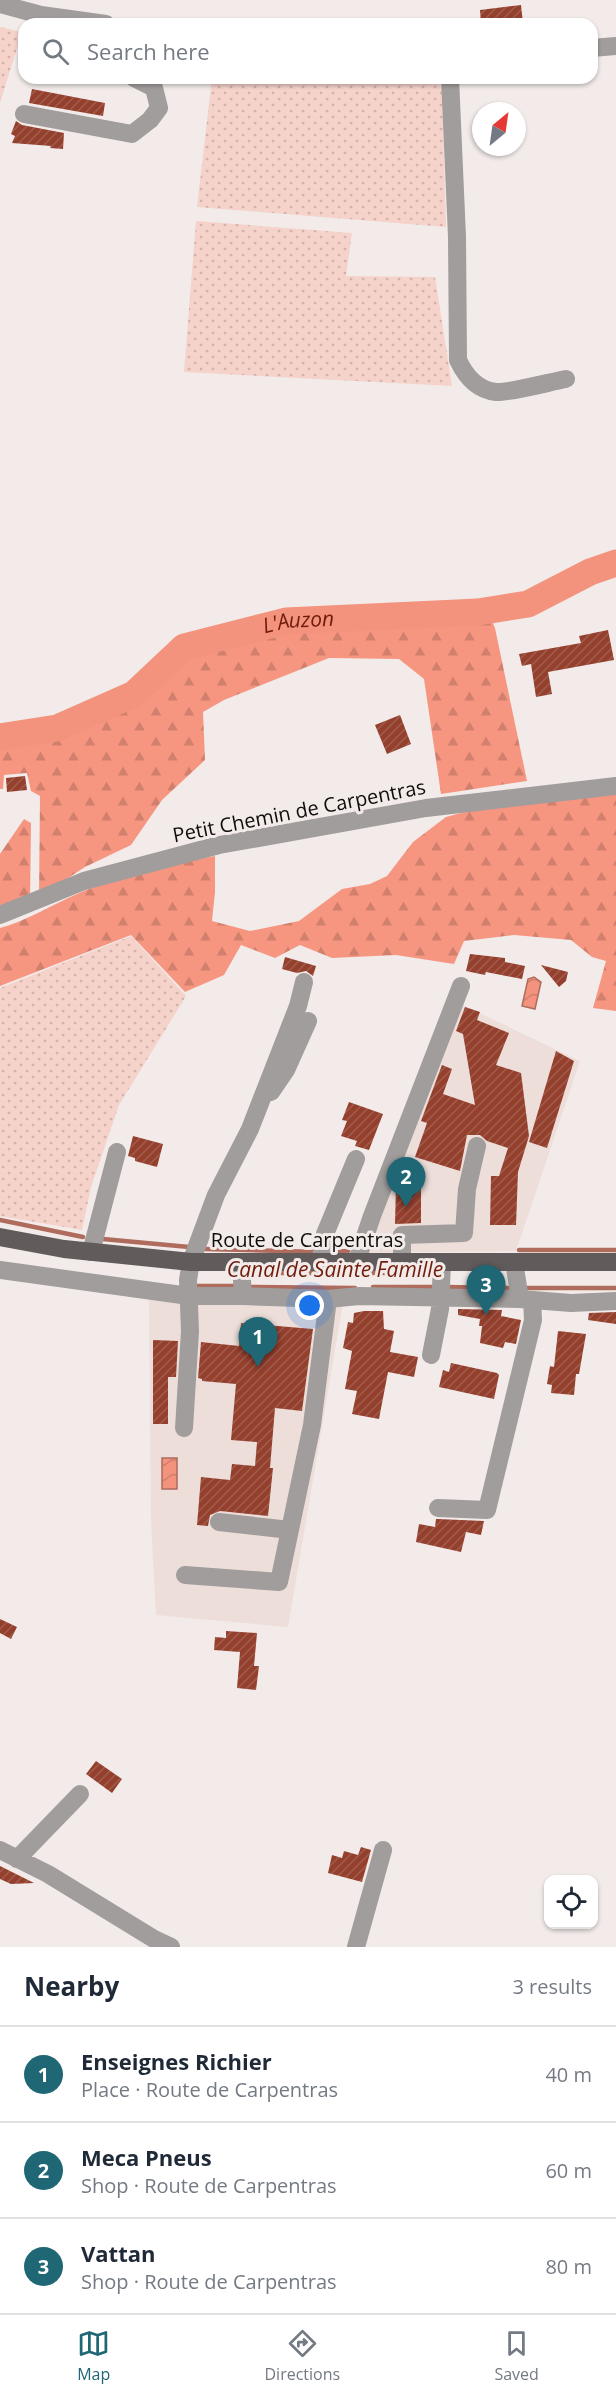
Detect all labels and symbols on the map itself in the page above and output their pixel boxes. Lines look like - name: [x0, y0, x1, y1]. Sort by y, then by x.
- north arrow: [472, 102, 526, 156]
- water label: L'Auzon: [259, 604, 335, 639]
- street label: Petit Chemin de Carpentras: [170, 773, 428, 848]
- pin: 2: [386, 1158, 426, 1207]
- street label: Route de Carpentras: [211, 1226, 403, 1253]
- water label: Canal de Sainte Famille: [227, 1255, 443, 1283]
- pin: 3: [466, 1266, 506, 1315]
- your location: [295, 1291, 324, 1320]
- pin: 1: [238, 1318, 278, 1367]

